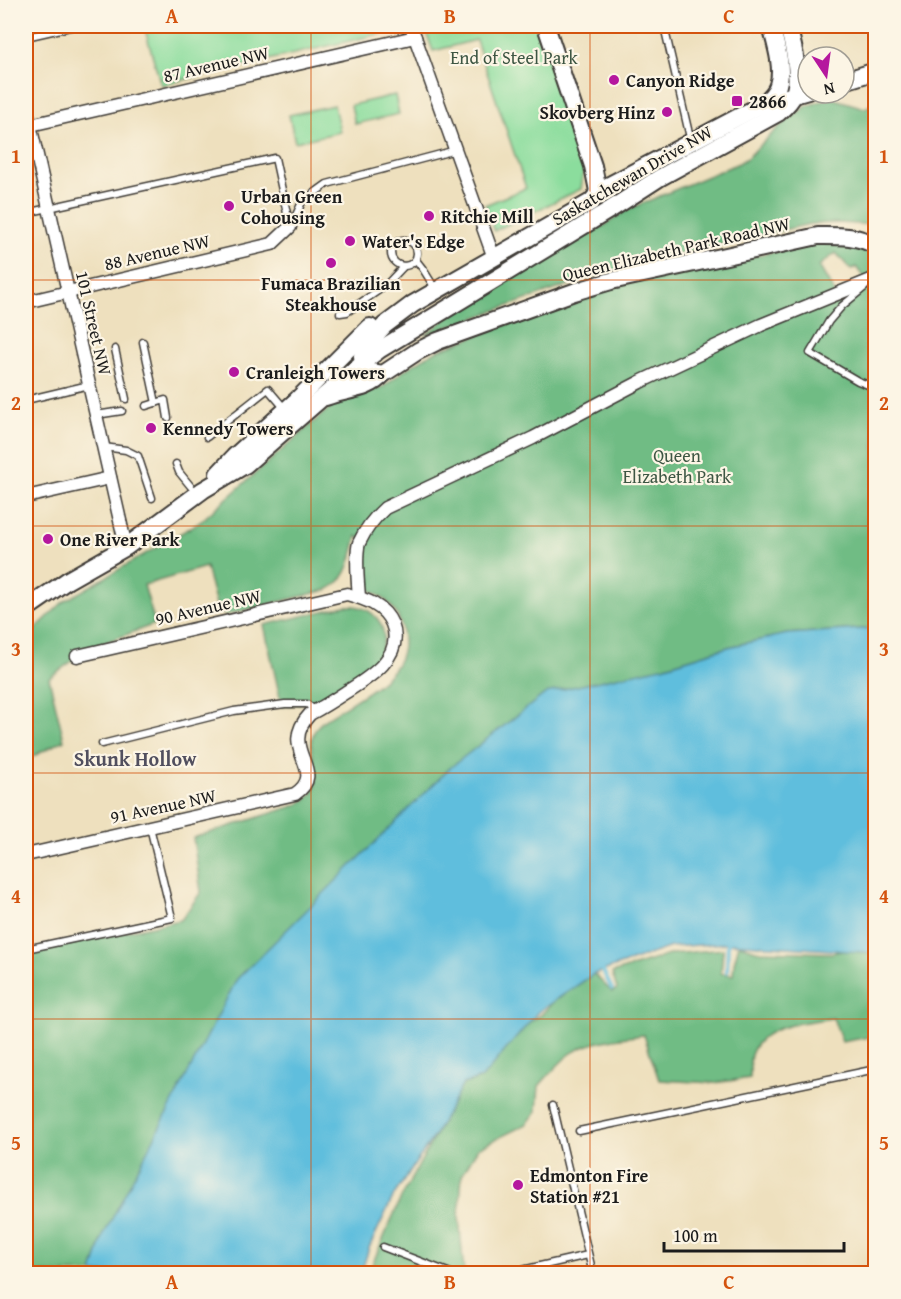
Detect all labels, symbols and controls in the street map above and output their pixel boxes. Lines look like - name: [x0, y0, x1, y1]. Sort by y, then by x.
- text: A: [166, 1, 179, 30]
- text: B: [444, 1, 456, 30]
- text: C: [723, 1, 735, 30]
- street label: 87 Avenue NW: [161, 39, 272, 89]
- park label: End of Steel Park: [450, 44, 579, 71]
- north arrow: [796, 45, 856, 105]
- place label: Canyon Ridge: [626, 67, 735, 94]
- marker: Canyon Ridge: [607, 73, 621, 87]
- text: N: [821, 77, 837, 103]
- place label: 2866: [749, 88, 786, 115]
- marker: 2866: [730, 94, 744, 108]
- place label: Skovberg Hinz: [540, 99, 655, 126]
- marker: Skovberg Hinz: [660, 105, 674, 119]
- street label: Saskatchewan Drive NW: [547, 118, 718, 232]
- text: 1: [11, 141, 21, 170]
- text: 1: [879, 141, 889, 170]
- place label: Urban Green Cohousing: [241, 183, 343, 231]
- marker: Urban Green Cohousing: [222, 199, 236, 213]
- place label: Ritchie Mill: [441, 203, 534, 230]
- marker: Ritchie Mill: [422, 209, 436, 223]
- street label: Queen Elizabeth Park Road NW: [560, 210, 793, 288]
- street label: 88 Avenue NW: [102, 227, 213, 277]
- place label: Water's Edge: [362, 228, 465, 255]
- marker: Water's Edge: [343, 234, 357, 248]
- marker: Fumaca Brazilian Steakhouse: [324, 256, 338, 270]
- street label: 101 Street NW: [69, 268, 119, 379]
- place label: Fumaca Brazilian Steakhouse: [261, 270, 401, 318]
- place label: Cranleigh Towers: [246, 359, 385, 386]
- marker: Cranleigh Towers: [227, 365, 241, 379]
- text: 2: [11, 388, 21, 417]
- text: 2: [879, 388, 889, 417]
- place label: Kennedy Towers: [163, 415, 294, 442]
- marker: Kennedy Towers: [144, 421, 158, 435]
- park label: Queen Elizabeth Park: [623, 442, 732, 490]
- place label: One River Park: [60, 526, 180, 553]
- marker: One River Park: [41, 532, 55, 546]
- street label: 90 Avenue NW: [153, 582, 264, 632]
- text: 3: [11, 634, 21, 663]
- text: 3: [879, 634, 889, 663]
- district label: Skunk Hollow: [74, 744, 197, 773]
- street label: 91 Avenue NW: [108, 781, 219, 830]
- text: 4: [11, 881, 21, 910]
- text: 4: [879, 881, 889, 910]
- text: 5: [11, 1128, 21, 1157]
- text: 5: [879, 1128, 889, 1157]
- place label: Edmonton Fire Station #21: [530, 1162, 648, 1210]
- marker: Edmonton Fire Station #21: [511, 1178, 525, 1192]
- scale bar: [664, 1215, 844, 1253]
- text: 100 m: [673, 1222, 718, 1249]
- text: A: [166, 1267, 179, 1296]
- text: B: [444, 1267, 456, 1296]
- text: C: [723, 1267, 735, 1296]

